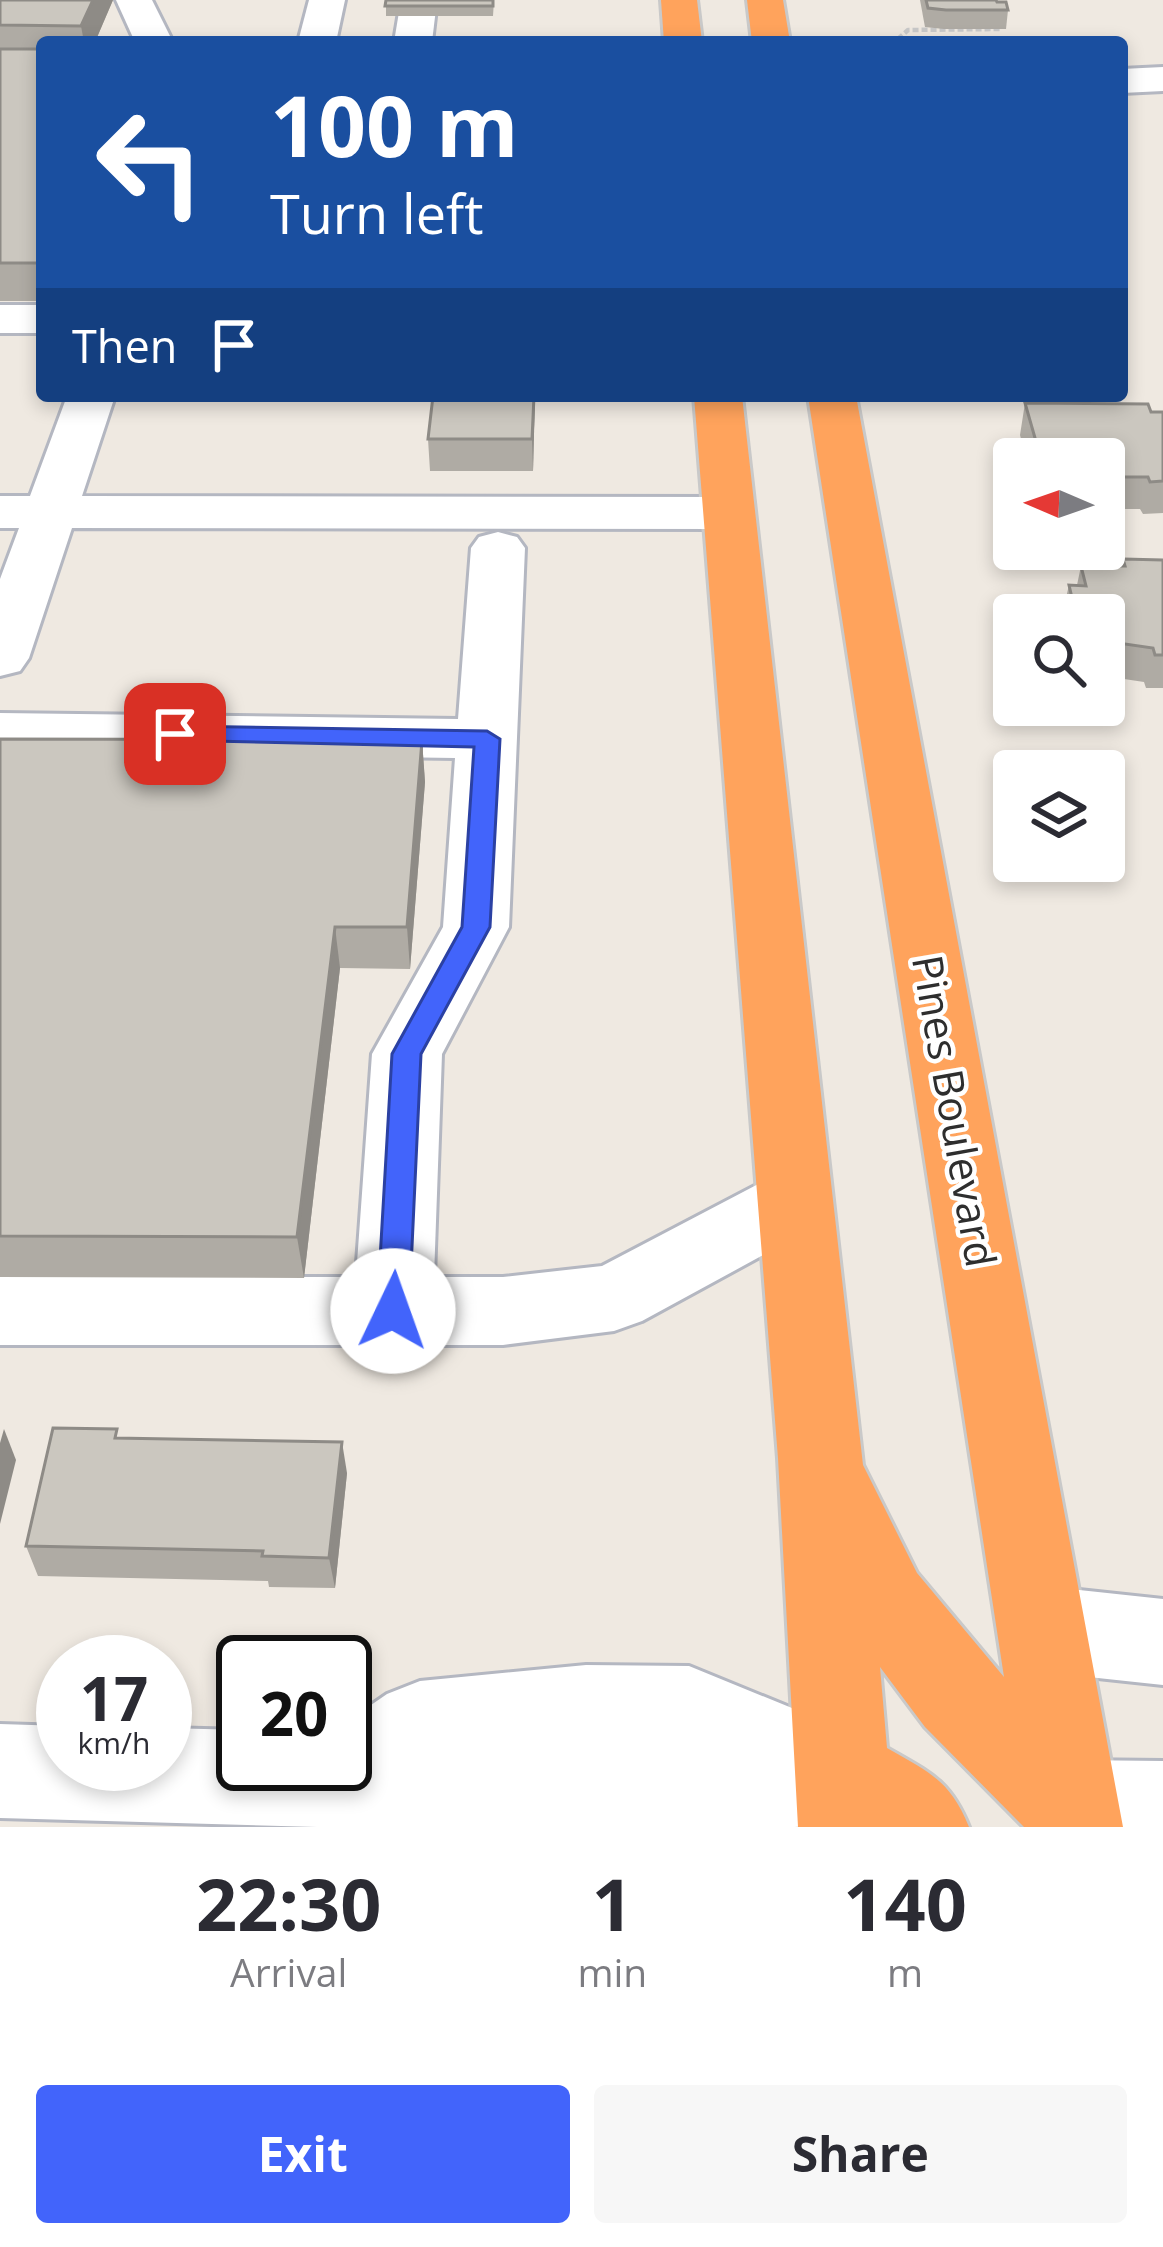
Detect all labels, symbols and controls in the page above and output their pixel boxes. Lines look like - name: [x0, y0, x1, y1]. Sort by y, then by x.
- text: 100 m: [270, 67, 518, 182]
- icon: left: [72, 84, 228, 240]
- text: Turn left: [270, 176, 483, 250]
- icon: arrive: [201, 312, 267, 378]
- text: Then: [72, 315, 177, 376]
- north arrow: [993, 438, 1125, 570]
- map controls: [993, 438, 1125, 882]
- button: search: [993, 594, 1125, 726]
- pin: [124, 683, 226, 785]
- icon: arrive: [142, 701, 208, 767]
- button: layers: [993, 750, 1125, 882]
- street label: Pines Boulevard: [900, 950, 1011, 1271]
- position arrow: [330, 1248, 456, 1374]
- speed limit sign: 20: [216, 1635, 372, 1791]
- text: 17: [80, 1657, 148, 1739]
- text: km/h: [78, 1722, 150, 1763]
- text: 22:30: [196, 1854, 381, 1952]
- text: 1: [592, 1854, 633, 1952]
- text: 140: [843, 1854, 967, 1952]
- text: Arrival: [230, 1945, 347, 1998]
- text: min: [577, 1945, 647, 1998]
- text: m: [887, 1945, 923, 1998]
- button: Exit: [36, 2085, 570, 2223]
- button: Share: [594, 2085, 1127, 2223]

